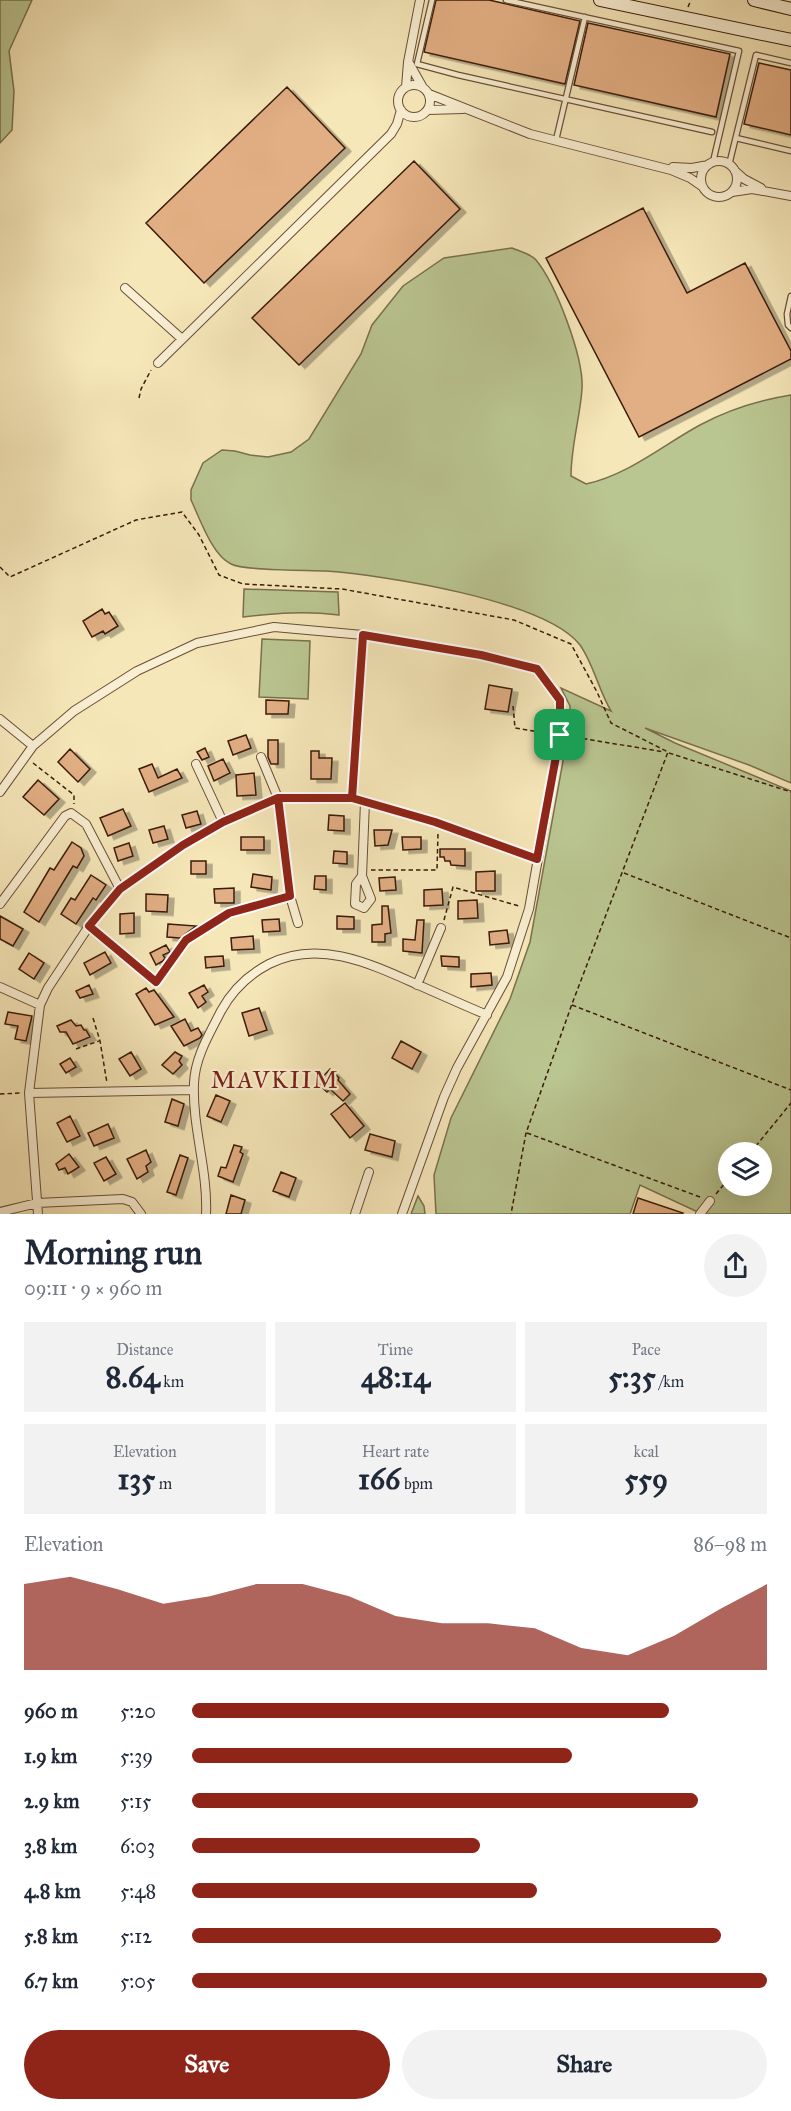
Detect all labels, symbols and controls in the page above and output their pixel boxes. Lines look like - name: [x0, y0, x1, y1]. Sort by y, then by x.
- pin: [534, 709, 585, 760]
- icon: arrive: [543, 718, 576, 751]
- district label: MAVKIIM: [211, 1065, 339, 1095]
- map controls: [718, 1142, 772, 1196]
- button: layers: [718, 1142, 772, 1196]
- text: Morning run: [24, 1233, 202, 1273]
- button: share: [704, 1234, 767, 1297]
- text: 09:11 · 9 × 960 m: [24, 1276, 162, 1300]
- text: Distance: [116, 1340, 174, 1359]
- text: Time: [378, 1340, 413, 1359]
- text: Pace: [632, 1340, 661, 1359]
- text: 8.64: [106, 1359, 160, 1395]
- text: 48:14: [361, 1359, 430, 1395]
- text: 5:35: [608, 1359, 656, 1395]
- text: km: [160, 1372, 184, 1391]
- text: /km: [656, 1372, 684, 1391]
- text: Elevation: [113, 1442, 177, 1461]
- text: Heart rate: [362, 1442, 429, 1461]
- text: kcal: [634, 1442, 659, 1461]
- text: 135: [117, 1461, 155, 1497]
- text: 166: [358, 1461, 400, 1497]
- text: 559: [624, 1461, 668, 1497]
- text: m: [155, 1474, 172, 1493]
- text: bpm: [400, 1474, 433, 1493]
- text: Elevation: [24, 1532, 103, 1556]
- text: 86–98 m: [693, 1532, 767, 1556]
- text: 960 m: [24, 1699, 78, 1723]
- text: 5:20: [120, 1699, 156, 1723]
- text: 1.9 km: [24, 1744, 77, 1768]
- text: 5:39: [120, 1744, 153, 1768]
- text: 2.9 km: [24, 1789, 80, 1813]
- text: 5:15: [120, 1789, 151, 1813]
- text: 3.8 km: [24, 1834, 77, 1858]
- text: 6:03: [120, 1834, 155, 1858]
- text: 4.8 km: [24, 1879, 81, 1903]
- text: 5:48: [120, 1879, 156, 1903]
- text: 5.8 km: [24, 1924, 78, 1948]
- text: 5:12: [120, 1924, 152, 1948]
- text: 6.7 km: [24, 1969, 78, 1993]
- text: 5:05: [120, 1969, 155, 1993]
- button: Save: [24, 2030, 390, 2099]
- button: Share: [402, 2030, 767, 2099]

